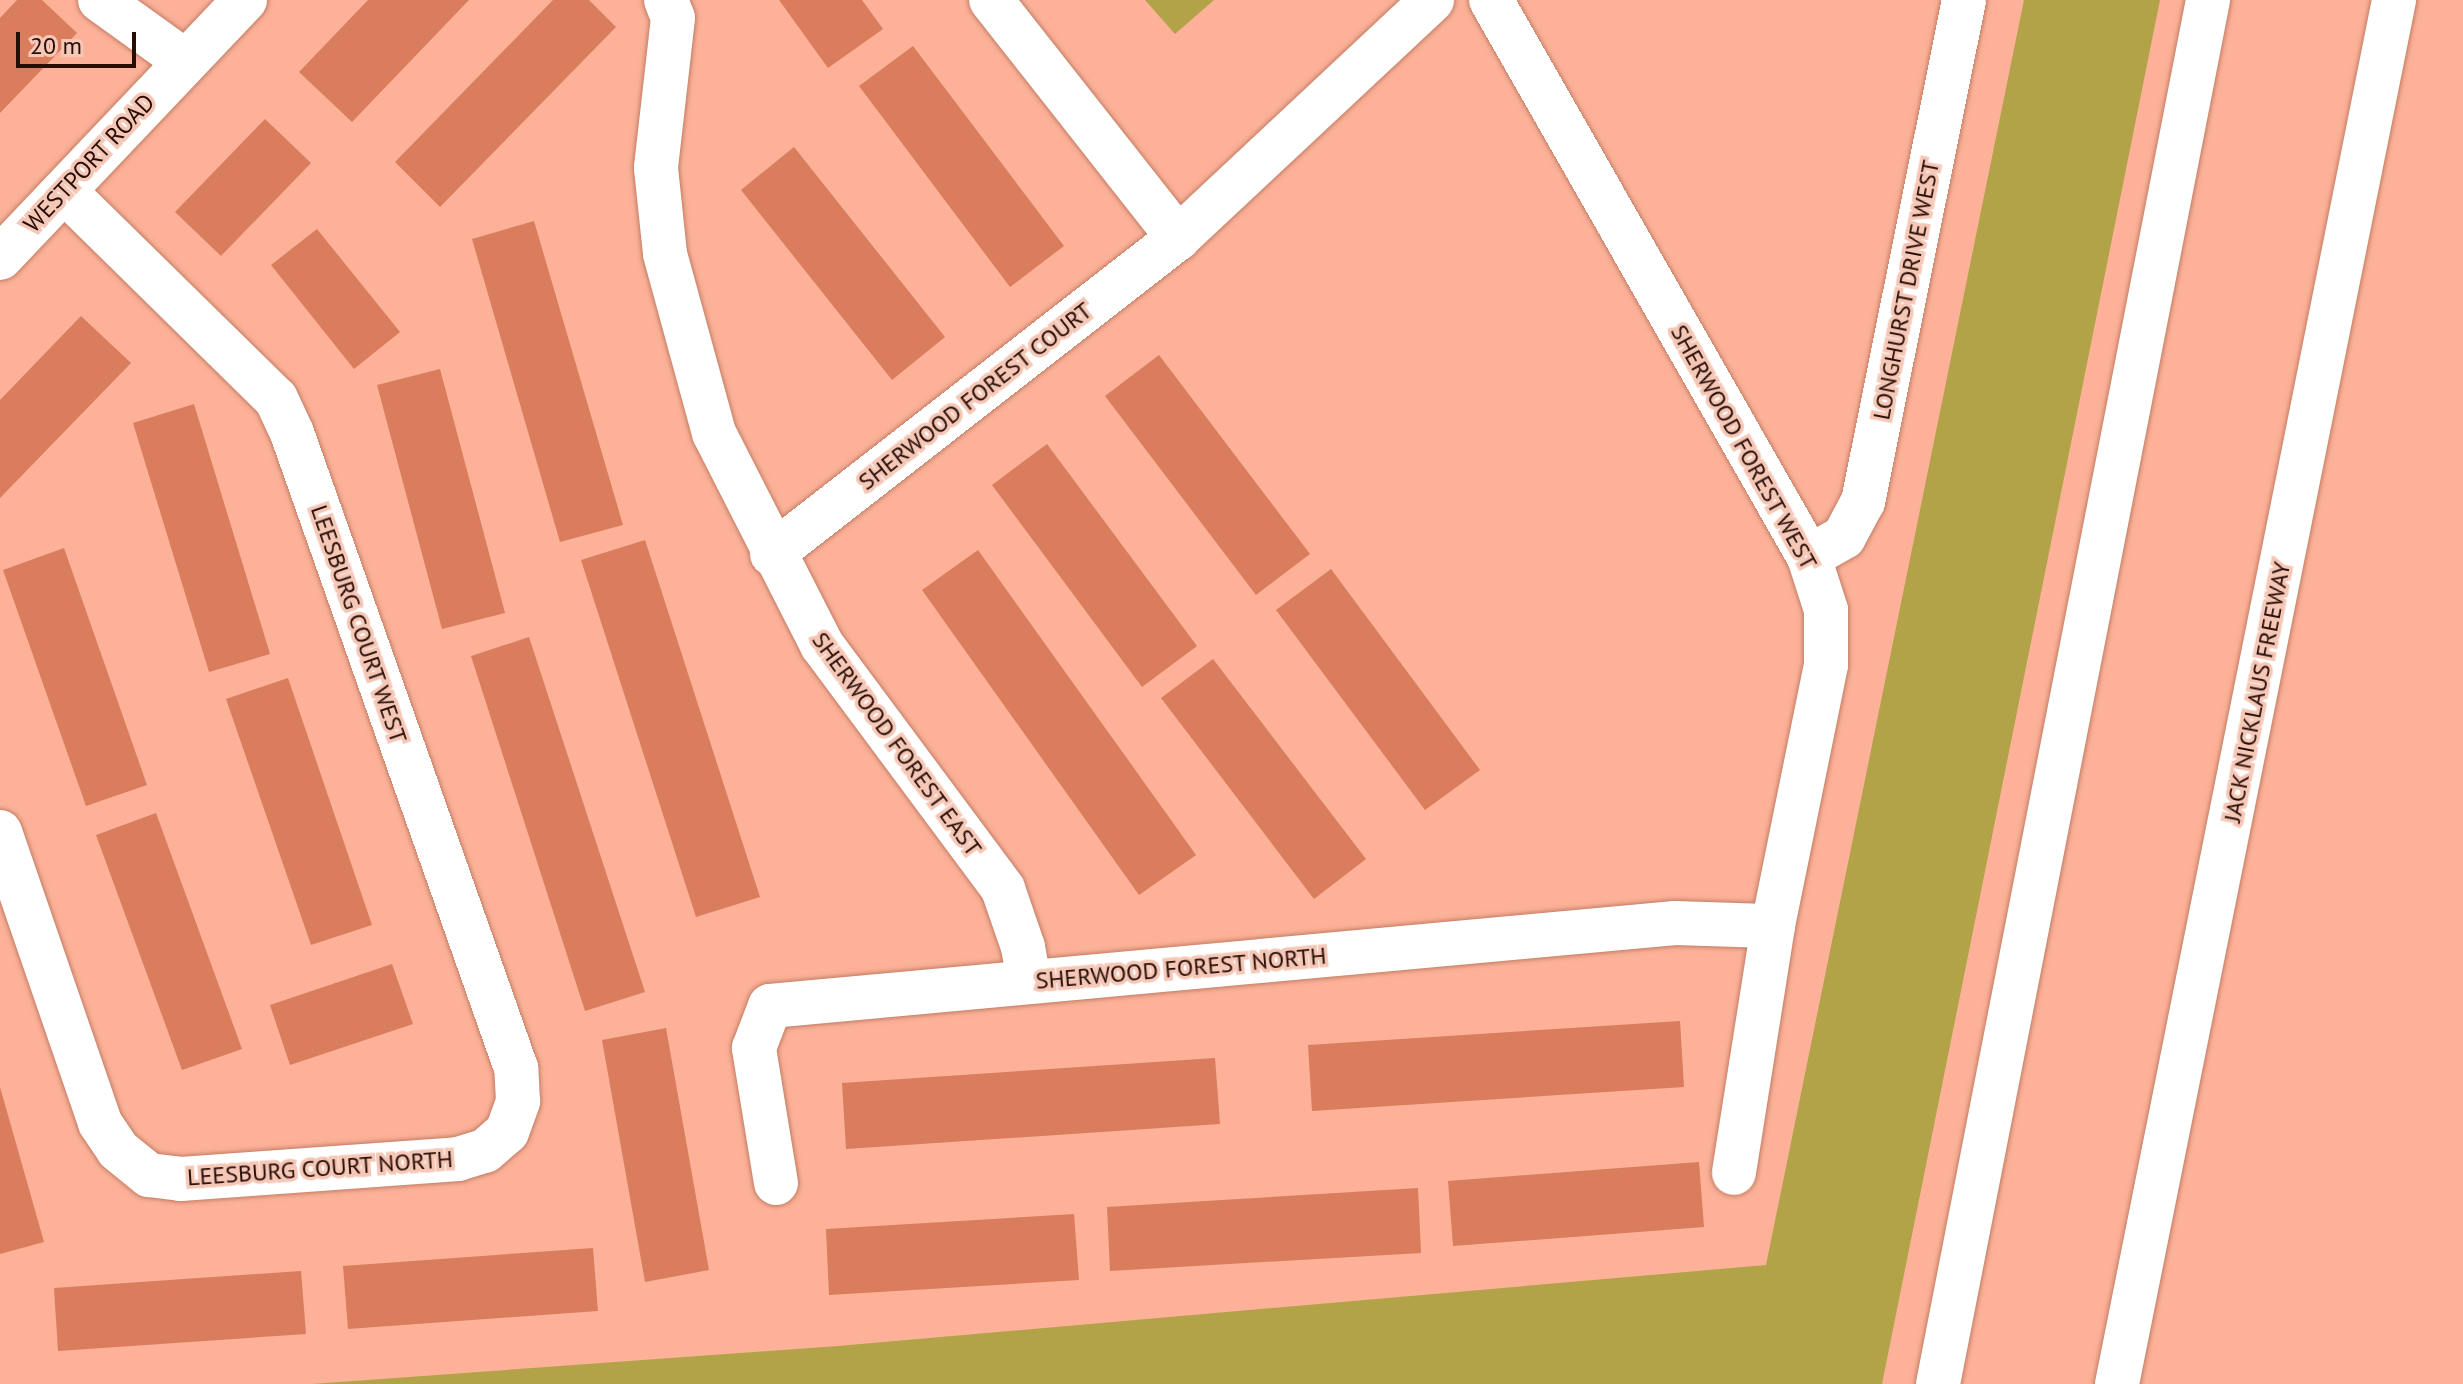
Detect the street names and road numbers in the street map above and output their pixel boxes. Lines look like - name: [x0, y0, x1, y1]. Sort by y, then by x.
- street label: WESTPORT ROAD: [17, 88, 161, 238]
- street label: LONGHURST DRIVE WEST: [1867, 157, 1945, 423]
- street label: SHERWOOD FOREST COURT: [852, 296, 1098, 496]
- street label: SHERWOOD FOREST WEST: [1664, 319, 1824, 575]
- street label: LEESBURG COURT WEST: [304, 500, 414, 748]
- street label: JACK NICKLAUS FREEWAY: [2218, 559, 2296, 825]
- street label: SHERWOOD FOREST EAST: [806, 626, 988, 862]
- street label: SHERWOOD FOREST NORTH: [1034, 941, 1328, 995]
- street label: LEESBURG COURT NORTH: [186, 1144, 454, 1192]

